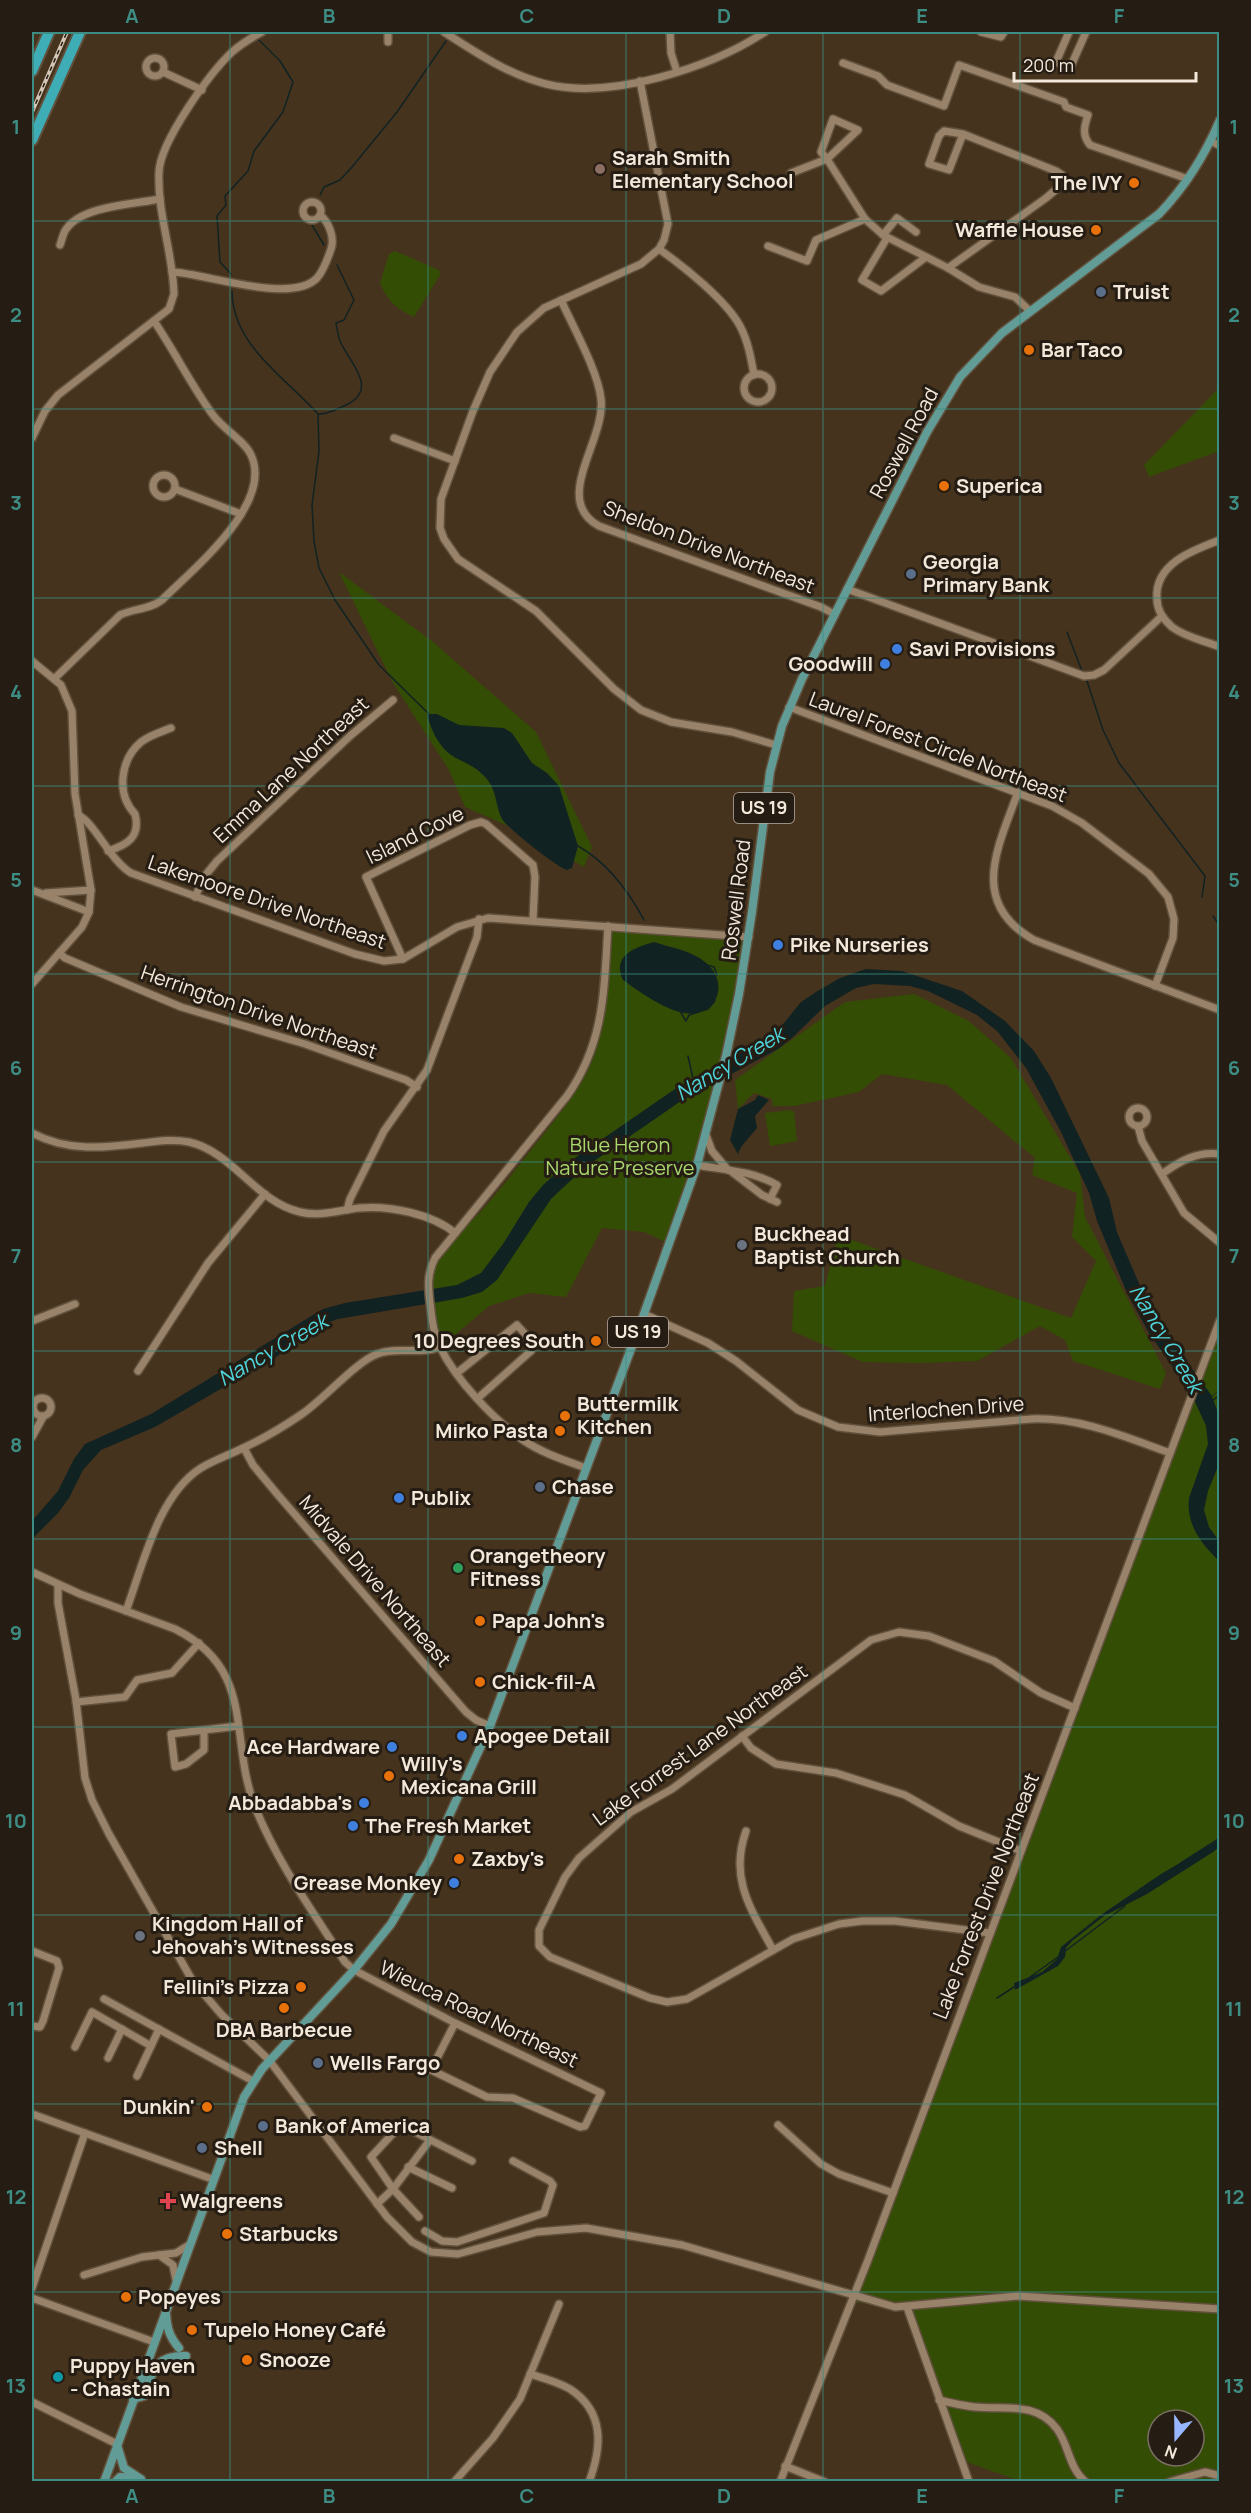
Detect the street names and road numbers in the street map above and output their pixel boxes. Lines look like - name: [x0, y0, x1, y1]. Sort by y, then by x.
- street label: Roswell Road: [863, 383, 944, 503]
- street label: Sheldon Drive Northeast: [599, 494, 819, 599]
- street label: Laurel Forest Circle Northeast: [805, 685, 1071, 808]
- street label: Emma Lane Northeast: [207, 691, 374, 849]
- road number: US 19: [734, 793, 794, 823]
- street label: Island Cove: [361, 799, 468, 870]
- street label: Roswell Road: [715, 838, 756, 962]
- street label: Lakemoore Drive Northeast: [144, 848, 390, 955]
- street label: Herrington Drive Northeast: [138, 958, 381, 1065]
- road number: US 19: [608, 1317, 668, 1347]
- street label: Interlochen Drive: [867, 1390, 1025, 1427]
- street label: Midvale Drive Northeast: [293, 1489, 457, 1672]
- street label: Lake Forrest Lane Northeast: [587, 1657, 813, 1832]
- street label: Lake Forrest Drive Northeast: [926, 1769, 1045, 2023]
- street label: Wieuca Road Northeast: [375, 1954, 583, 2073]

